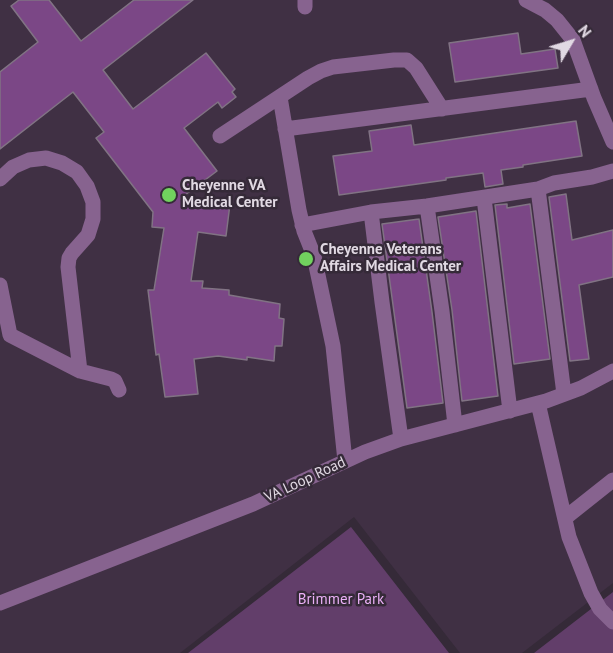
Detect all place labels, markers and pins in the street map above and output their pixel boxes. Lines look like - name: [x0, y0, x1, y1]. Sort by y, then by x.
- place label: Cheyenne VA Medical Center: [182, 177, 278, 212]
- marker: Cheyenne VA Medical Center: [160, 186, 178, 204]
- place label: Cheyenne Veterans Affairs Medical Center: [320, 241, 461, 276]
- marker: Cheyenne Veterans Affairs Medical Center: [297, 250, 315, 268]

